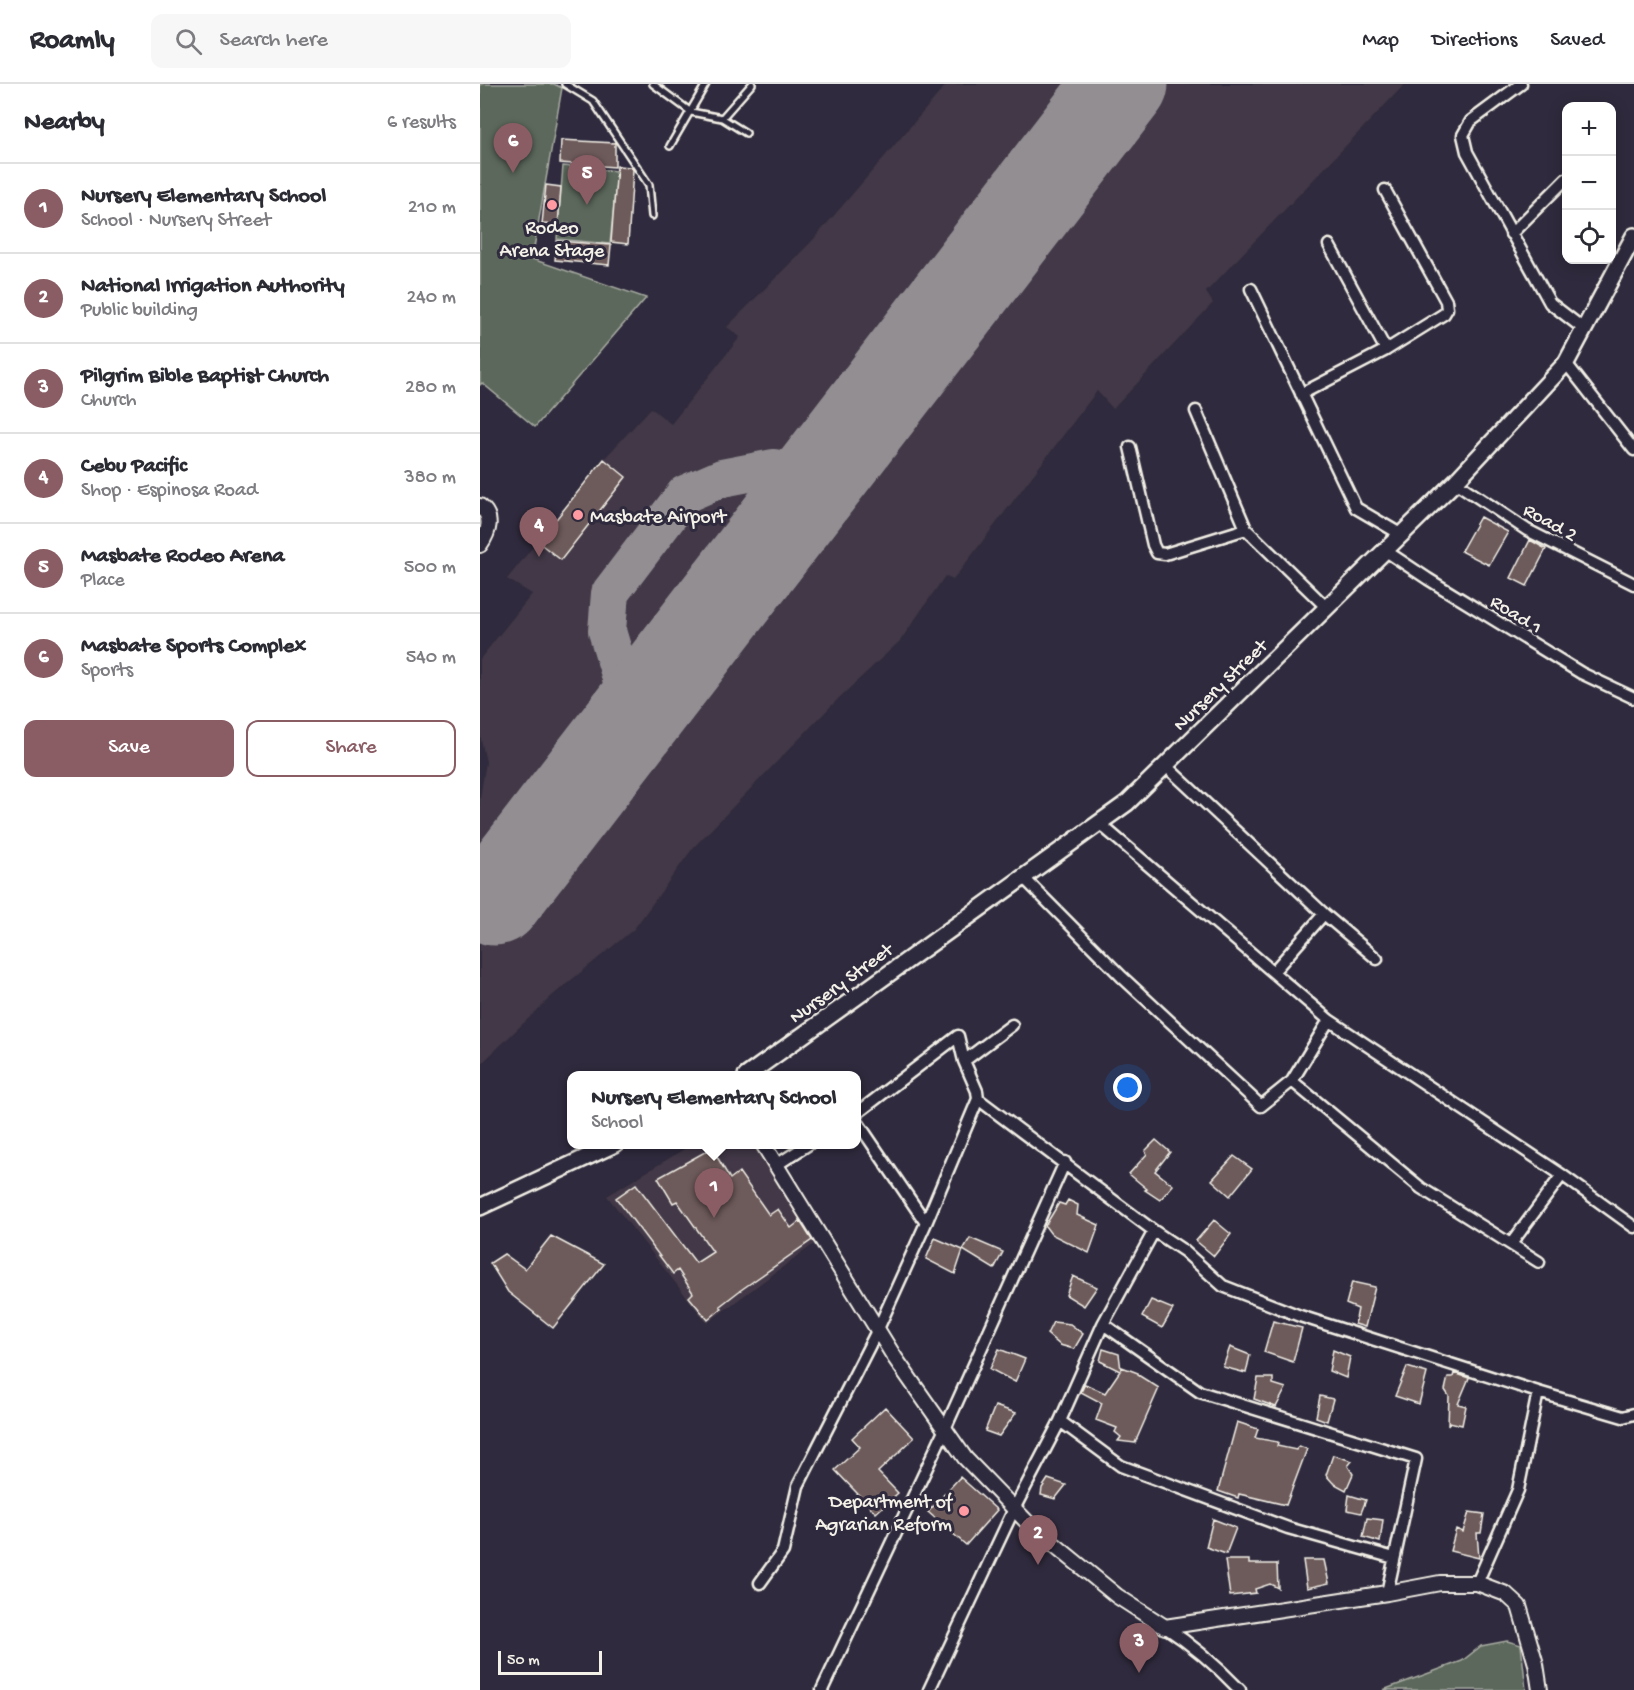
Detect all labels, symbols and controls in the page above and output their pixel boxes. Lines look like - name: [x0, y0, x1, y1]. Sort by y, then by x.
- search box: [151, 14, 571, 68]
- text: Roamly: [30, 25, 115, 58]
- icon: search: [172, 25, 205, 58]
- text: Search here: [220, 28, 328, 54]
- text: Map: [1362, 29, 1399, 54]
- text: Directions: [1432, 29, 1517, 54]
- text: Saved: [1550, 29, 1604, 54]
- map controls: [1562, 102, 1616, 264]
- button: +: [1562, 102, 1616, 156]
- text: Nearby: [24, 108, 105, 139]
- text: 6 results: [387, 112, 456, 135]
- pin: 6: [494, 124, 532, 173]
- pin: 5: [568, 156, 606, 205]
- button: −: [1562, 156, 1616, 210]
- text: Nursery Elementary School: [81, 184, 326, 210]
- text: 1: [39, 197, 48, 220]
- text: 210 m: [408, 197, 456, 220]
- marker: Rodeo Arena Stage: [545, 198, 559, 212]
- text: School · Nursery Street: [81, 210, 271, 233]
- button: locate: [1562, 210, 1616, 264]
- place label: Rodeo Arena Stage: [500, 218, 605, 264]
- text: National Irrigation Authority: [81, 274, 345, 300]
- text: 2: [39, 287, 48, 310]
- text: 240 m: [406, 287, 456, 310]
- text: Public building: [81, 300, 198, 323]
- text: Pilgrim Bible Baptist Church: [81, 364, 329, 390]
- text: 3: [38, 377, 49, 400]
- text: 280 m: [405, 377, 456, 400]
- text: Church: [81, 390, 137, 413]
- text: Cebu Pacific: [81, 454, 187, 480]
- text: 4: [39, 467, 48, 490]
- text: 380 m: [404, 467, 456, 490]
- text: Shop · Espinosa Road: [81, 480, 258, 503]
- street label: Road 2: [1518, 500, 1581, 548]
- place label: Masbate Airport: [590, 507, 728, 530]
- pin: 4: [520, 508, 558, 557]
- marker: Masbate Airport: [571, 508, 585, 522]
- text: Masbate Rodeo Arena: [81, 544, 285, 570]
- text: 5: [38, 557, 49, 580]
- text: 500 m: [404, 557, 456, 580]
- text: Place: [81, 570, 125, 593]
- street label: Road 1: [1485, 591, 1545, 641]
- text: Masbate Sports Complex: [81, 634, 306, 660]
- street label: Nursery Street: [1169, 635, 1275, 737]
- text: 6: [38, 647, 49, 670]
- text: 540 m: [406, 647, 456, 670]
- text: Sports: [81, 660, 133, 683]
- button: Save: [24, 720, 234, 777]
- button: Share: [246, 720, 456, 777]
- street label: Nursery Street: [786, 939, 900, 1030]
- popup: [567, 1071, 861, 1149]
- your location: [1113, 1073, 1142, 1102]
- text: Nursery Elementary School: [591, 1086, 837, 1112]
- text: School: [591, 1112, 643, 1135]
- pin: 1: [694, 1168, 734, 1218]
- place label: Department of Agrarian Reform: [815, 1492, 954, 1538]
- marker: Department of Agrarian Reform: [957, 1504, 971, 1518]
- pin: 2: [1018, 1516, 1058, 1565]
- pin: 3: [1120, 1624, 1158, 1673]
- scale bar: [498, 1648, 602, 1676]
- text: 50 m: [507, 1652, 540, 1671]

